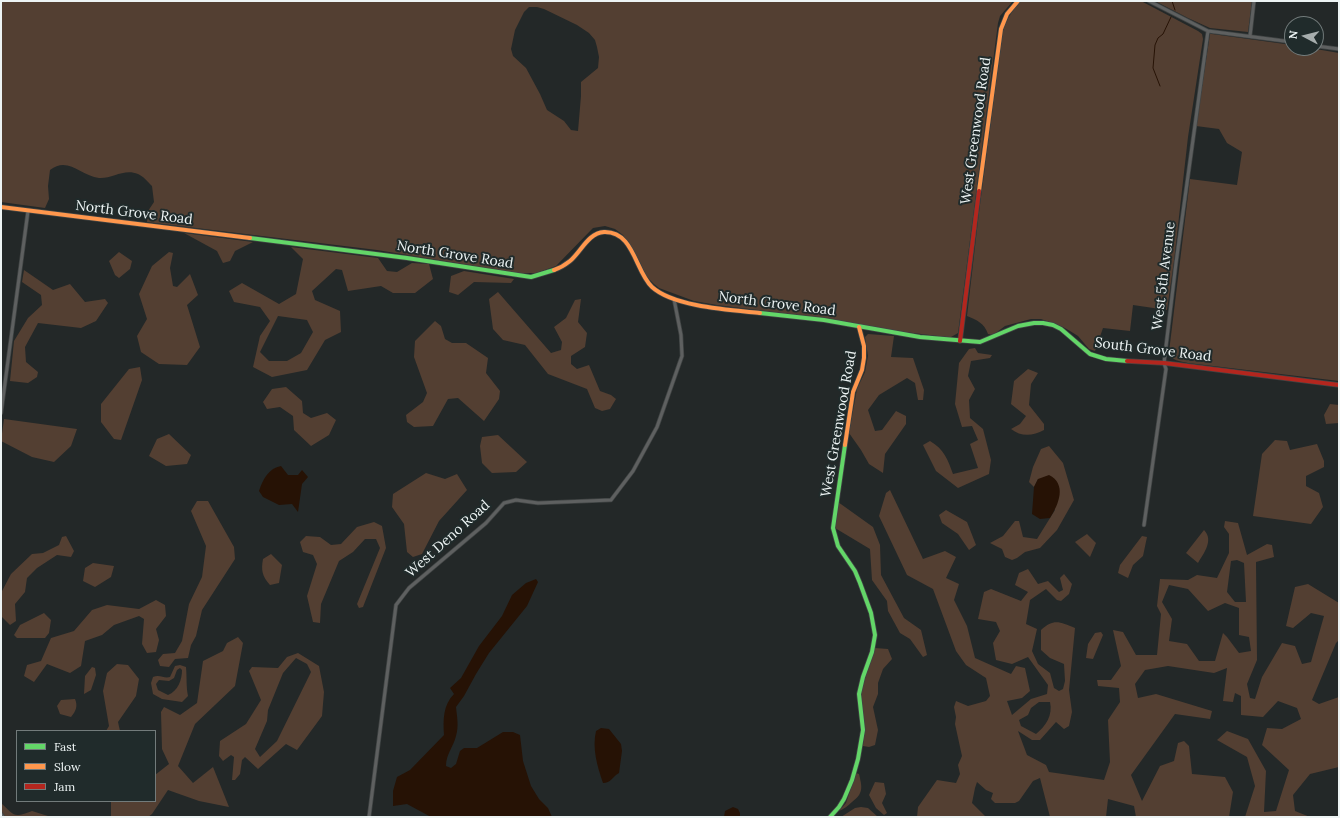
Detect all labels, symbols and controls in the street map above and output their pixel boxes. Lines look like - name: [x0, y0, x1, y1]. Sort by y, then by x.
- north arrow: [1284, 16, 1324, 56]
- text: N: [1286, 30, 1301, 40]
- street label: West Greenwood Road: [957, 56, 995, 206]
- street label: North Grove Road: [74, 197, 194, 229]
- street label: West 5th Avenue: [1149, 221, 1179, 331]
- street label: North Grove Road: [395, 237, 515, 273]
- street label: North Grove Road: [717, 288, 837, 320]
- street label: South Grove Road: [1094, 335, 1212, 365]
- street label: West Greenwood Road: [818, 349, 860, 499]
- street label: West Deno Road: [402, 497, 494, 581]
- legend: [16, 730, 156, 802]
- text: Fast: [54, 739, 77, 754]
- text: Slow: [54, 759, 81, 774]
- text: Jam: [54, 779, 75, 794]

